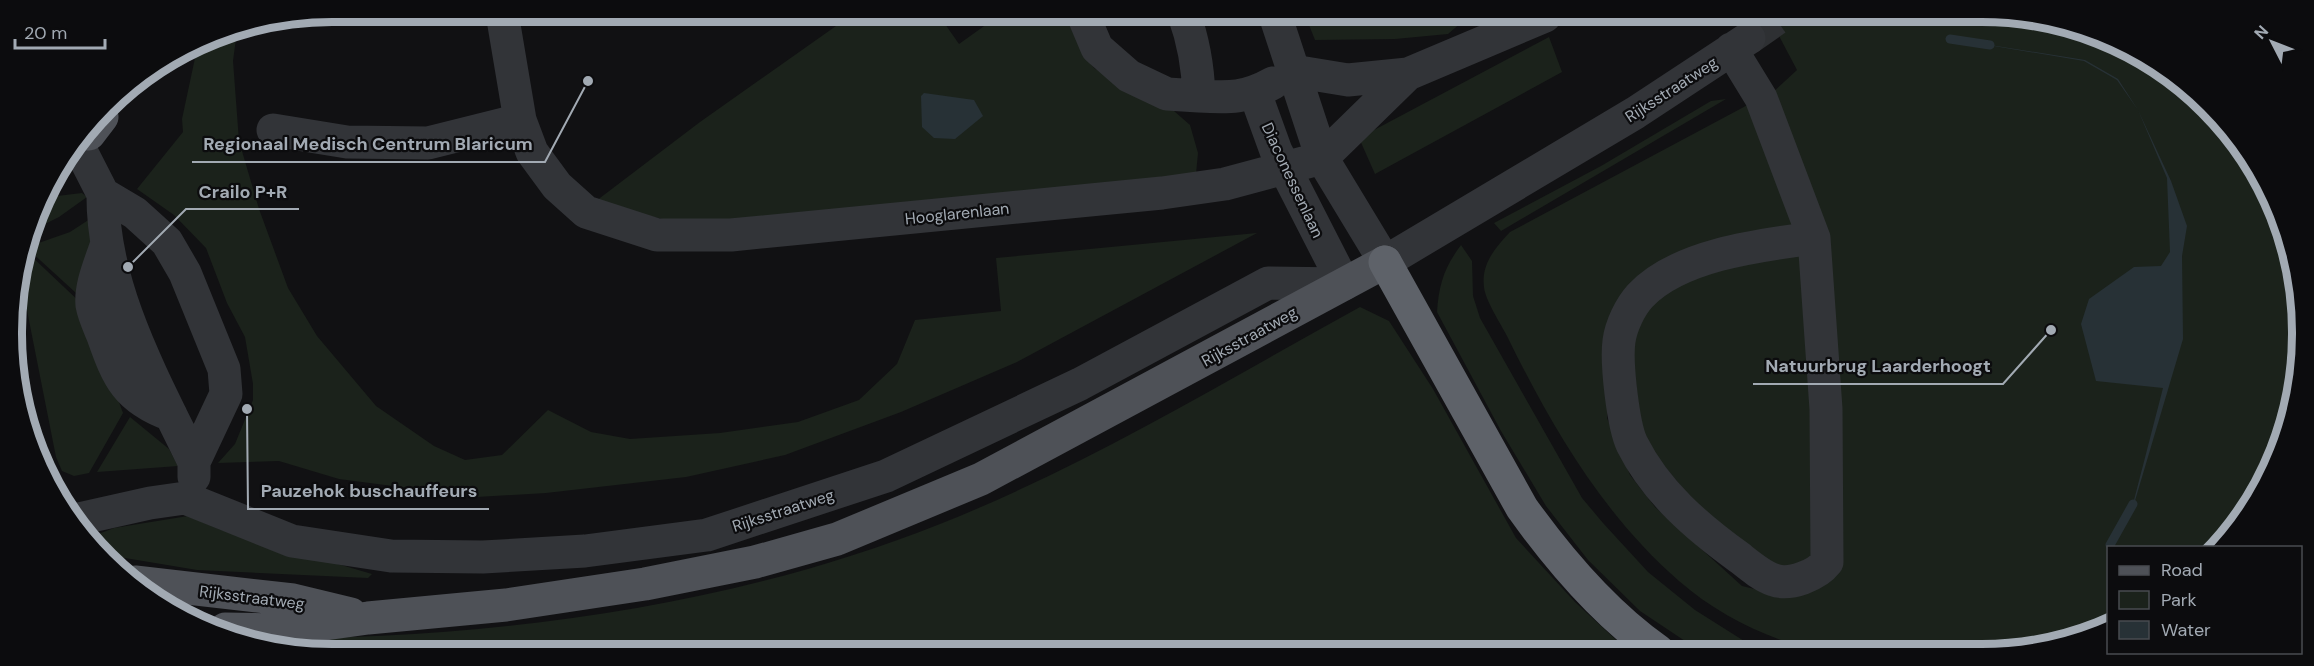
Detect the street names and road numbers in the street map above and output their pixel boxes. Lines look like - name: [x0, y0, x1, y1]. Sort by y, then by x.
- street label: Rijksstraatweg: [1621, 52, 1722, 127]
- street label: Diaconessenlaan: [1257, 119, 1328, 241]
- street label: Hooglarenlaan: [904, 198, 1010, 229]
- street label: Rijksstraatweg: [1198, 302, 1301, 371]
- street label: Rijksstraatweg: [729, 484, 837, 537]
- street label: Rijksstraatweg: [198, 581, 306, 614]

